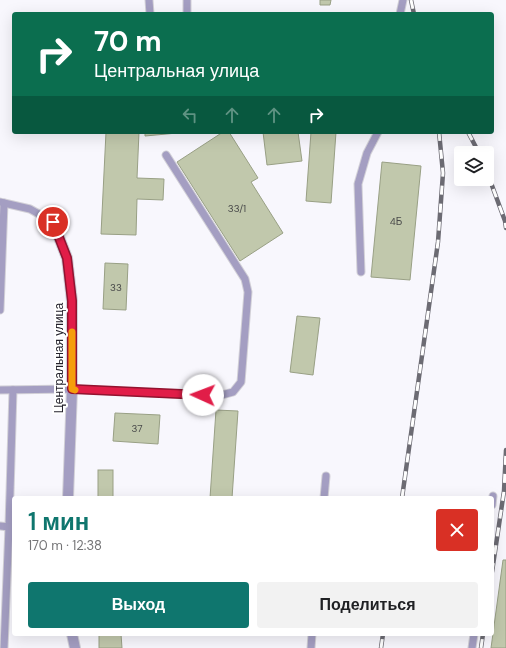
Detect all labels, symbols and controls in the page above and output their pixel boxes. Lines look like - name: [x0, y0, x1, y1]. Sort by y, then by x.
- text: 70 m: [94, 23, 162, 60]
- icon: right: [28, 28, 80, 80]
- text: Центральная улица: [94, 59, 259, 83]
- icon: left: [179, 104, 201, 126]
- icon: ahead: [221, 104, 243, 126]
- icon: ahead: [263, 104, 285, 126]
- icon: right: [305, 104, 327, 126]
- map controls: [454, 146, 494, 186]
- button: layers: [454, 146, 494, 186]
- house number: 33/1: [228, 202, 246, 215]
- pin: [36, 205, 70, 239]
- icon: arrive: [42, 211, 64, 233]
- house number: 4Б: [390, 215, 403, 228]
- house number: 33: [110, 281, 122, 294]
- street label: Центральная улица: [51, 303, 67, 413]
- position arrow: [182, 374, 224, 416]
- house number: 37: [131, 422, 143, 435]
- text: 1 мин: [28, 506, 89, 537]
- button: close: [436, 509, 478, 551]
- text: 170 m · 12:38: [28, 537, 102, 554]
- button: Выход: [28, 582, 249, 628]
- button: Поделиться: [257, 582, 478, 628]

